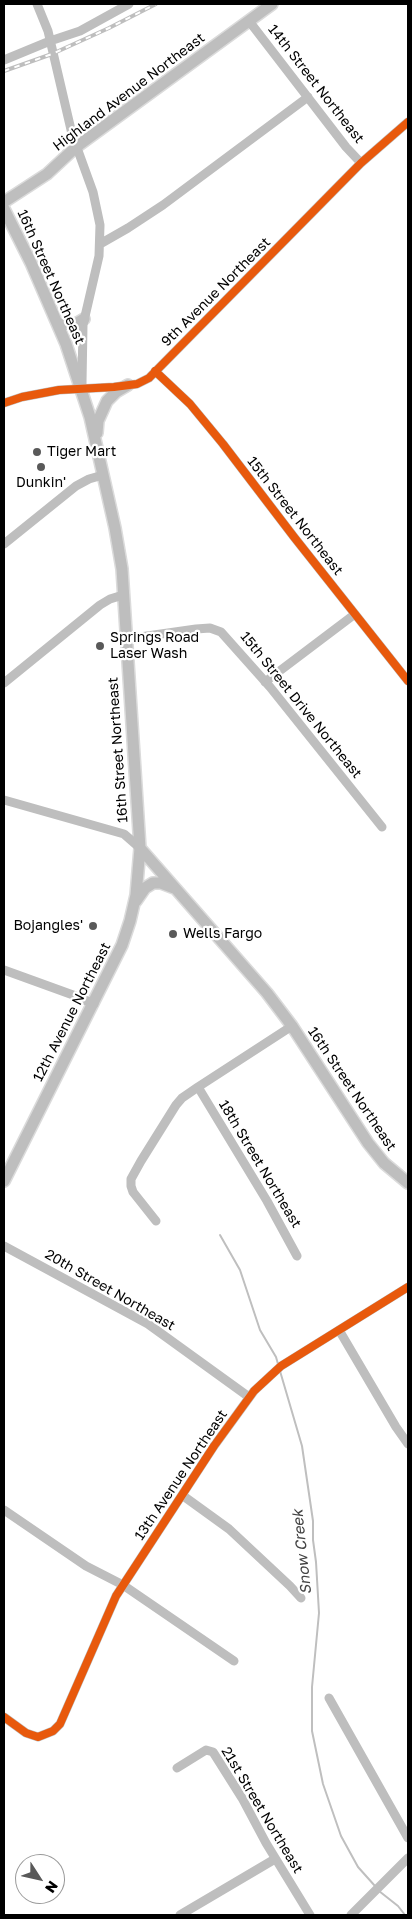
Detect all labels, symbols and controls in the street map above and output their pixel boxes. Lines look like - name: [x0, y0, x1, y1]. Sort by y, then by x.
- street label: 14th Street Northeast: [264, 21, 368, 147]
- street label: Highland Avenue Northeast: [50, 29, 208, 155]
- street label: 16th Street Northeast: [14, 207, 88, 347]
- street label: 9th Avenue Northeast: [158, 234, 274, 350]
- place label: Tiger Mart: [47, 444, 116, 460]
- marker: Tiger Mart: [31, 446, 43, 458]
- street label: 15th Street Northeast: [244, 453, 346, 579]
- marker: Dunkin': [35, 461, 47, 473]
- place label: Dunkin': [16, 475, 66, 491]
- street label: 15th Street Drive Northeast: [237, 628, 365, 782]
- place label: Springs Road Laser Wash: [110, 630, 199, 662]
- marker: Springs Road Laser Wash: [94, 640, 106, 652]
- street label: 16th Street Northeast: [105, 677, 131, 823]
- place label: Bojangles': [13, 918, 83, 934]
- marker: Bojangles': [87, 920, 99, 932]
- place label: Wells Fargo: [183, 926, 262, 942]
- marker: Wells Fargo: [167, 928, 179, 940]
- street label: 12th Avenue Northeast: [30, 940, 114, 1084]
- street label: 16th Street Northeast: [304, 1024, 400, 1154]
- street label: 18th Street Northeast: [215, 1097, 305, 1231]
- street label: 20th Street Northeast: [42, 1246, 178, 1334]
- street label: 13th Avenue Northeast: [131, 1407, 231, 1543]
- water label: Snow Creek: [289, 1509, 315, 1595]
- street label: 21st Street Northeast: [218, 1744, 306, 1876]
- north arrow: [15, 1854, 65, 1904]
- text: N: [42, 1878, 62, 1897]

